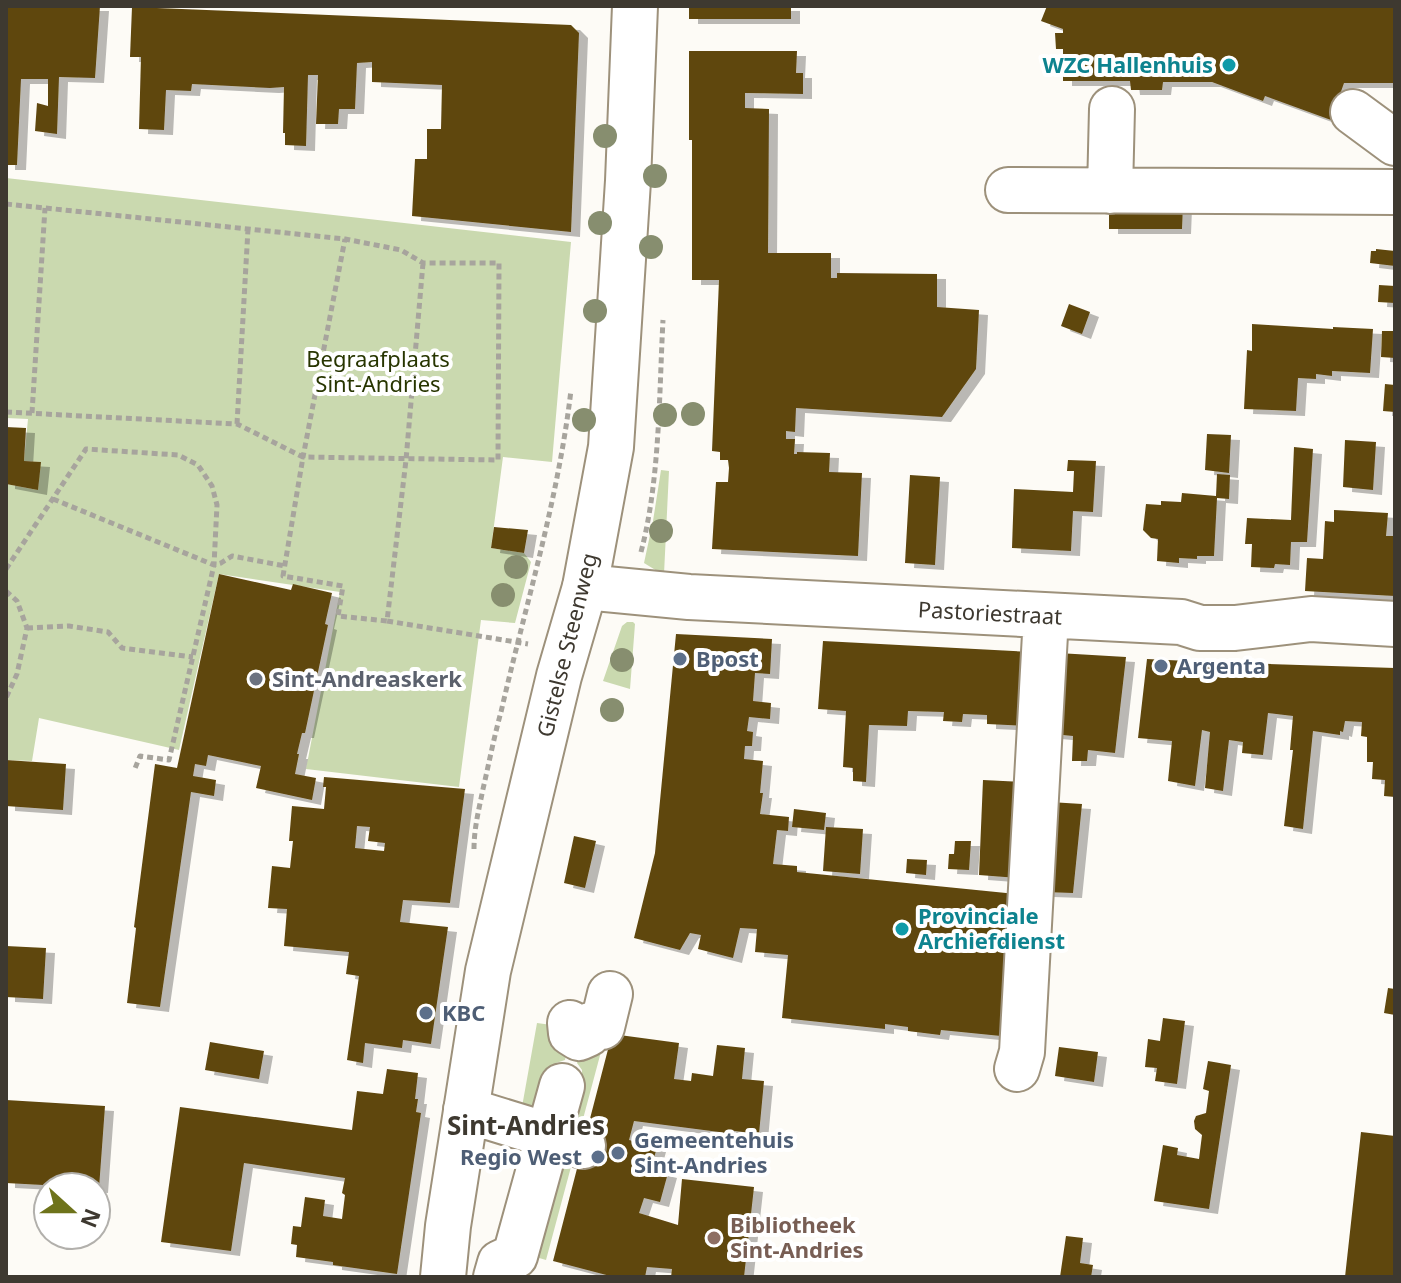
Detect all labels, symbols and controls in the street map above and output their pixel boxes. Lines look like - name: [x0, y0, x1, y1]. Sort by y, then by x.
- place label: WZC Hallenhuis: [1043, 49, 1213, 79]
- marker: WZC Hallenhuis: [1220, 56, 1238, 74]
- park label: Begraafplaats Sint-Andries: [306, 343, 450, 398]
- street label: Gistelse Steenweg: [529, 550, 603, 740]
- street label: Pastoriestraat: [917, 593, 1063, 631]
- place label: Bpost: [696, 643, 759, 673]
- marker: Bpost: [671, 650, 689, 668]
- place label: Argenta: [1177, 650, 1266, 680]
- marker: Argenta: [1152, 657, 1170, 675]
- place label: Sint-Andreaskerk: [272, 663, 462, 693]
- marker: Sint-Andreaskerk: [247, 670, 265, 688]
- place label: Provinciale Archiefdienst: [918, 900, 1065, 955]
- marker: Provinciale Archiefdienst: [893, 920, 911, 938]
- place label: KBC: [442, 997, 485, 1027]
- marker: KBC: [417, 1004, 435, 1022]
- district label: Sint-Andries: [447, 1107, 605, 1143]
- place label: Gemeentehuis Sint-Andries: [634, 1124, 794, 1179]
- place label: Regio West: [460, 1141, 582, 1171]
- marker: Gemeentehuis Sint-Andries: [609, 1144, 627, 1162]
- marker: Regio West: [589, 1148, 607, 1166]
- north arrow: [32, 1171, 112, 1251]
- text: N: [74, 1205, 109, 1232]
- place label: Bibliotheek Sint-Andries: [730, 1209, 864, 1264]
- marker: Bibliotheek Sint-Andries: [705, 1229, 723, 1247]

